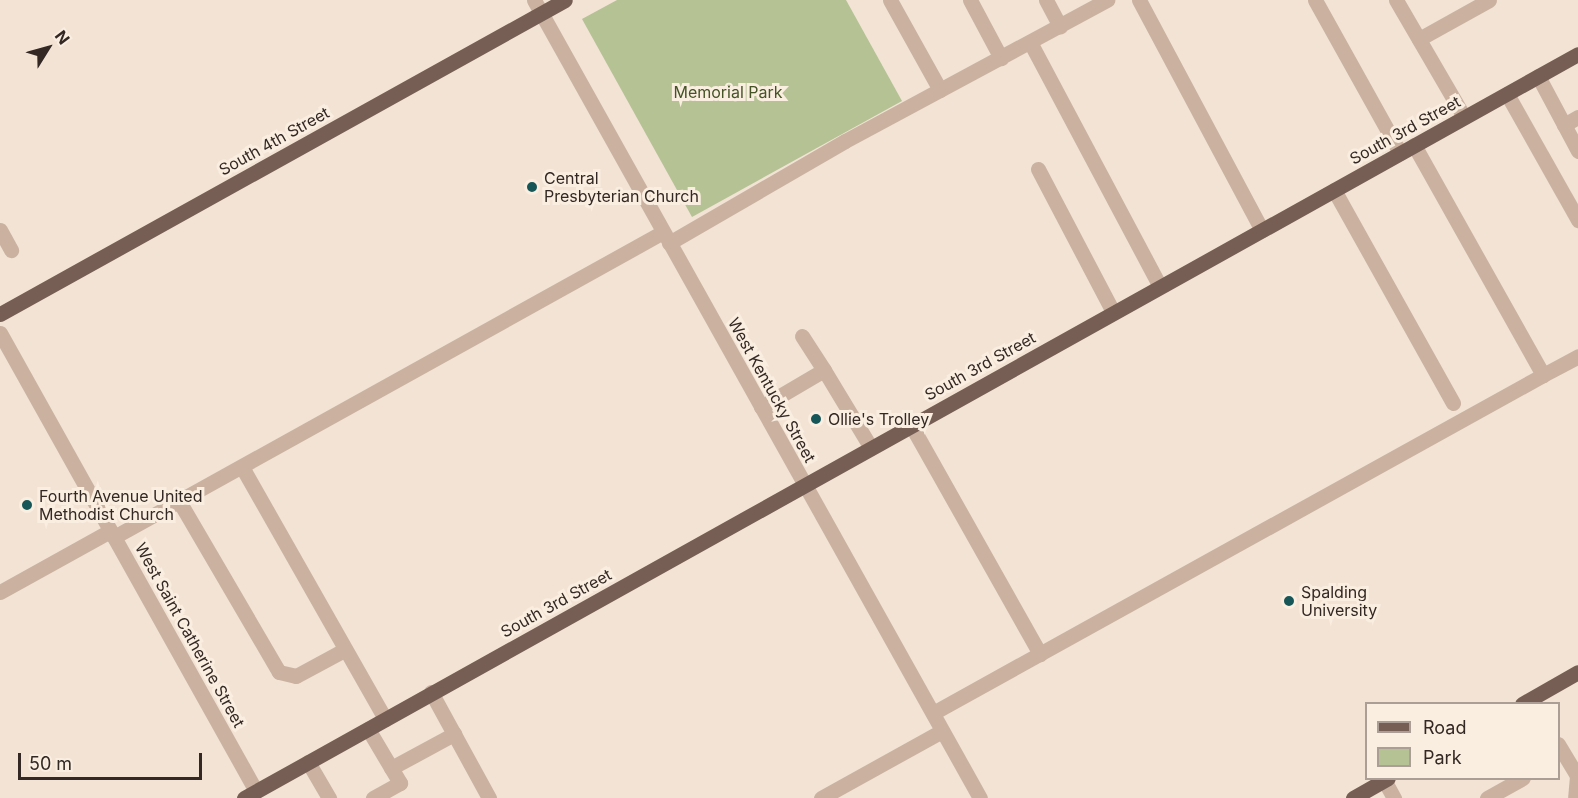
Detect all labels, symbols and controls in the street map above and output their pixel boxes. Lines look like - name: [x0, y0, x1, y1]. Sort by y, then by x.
- north arrow: [18, 18, 78, 78]
- text: N: [51, 26, 74, 48]
- park label: Memorial Park: [673, 82, 783, 102]
- street label: South 3rd Street: [1346, 92, 1464, 168]
- street label: South 4th Street: [215, 103, 333, 179]
- place label: Central Presbyterian Church: [544, 168, 699, 206]
- marker: Central Presbyterian Church: [525, 180, 539, 194]
- street label: West Kentucky Street: [724, 314, 820, 466]
- street label: South 3rd Street: [921, 328, 1039, 404]
- place label: Ollie's Trolley: [828, 409, 929, 429]
- marker: Ollie's Trolley: [809, 412, 823, 426]
- place label: Fourth Avenue United Methodist Church: [39, 486, 202, 524]
- marker: Fourth Avenue United Methodist Church: [20, 498, 34, 512]
- street label: West Saint Catherine Street: [131, 539, 249, 731]
- street label: South 3rd Street: [497, 565, 615, 641]
- place label: Spalding University: [1301, 582, 1377, 620]
- marker: Spalding University: [1282, 594, 1296, 608]
- legend: [1365, 702, 1560, 780]
- text: Road: [1423, 717, 1466, 738]
- scale bar: [21, 741, 206, 779]
- text: Park: [1423, 747, 1462, 768]
- text: 50 m: [29, 753, 72, 774]

